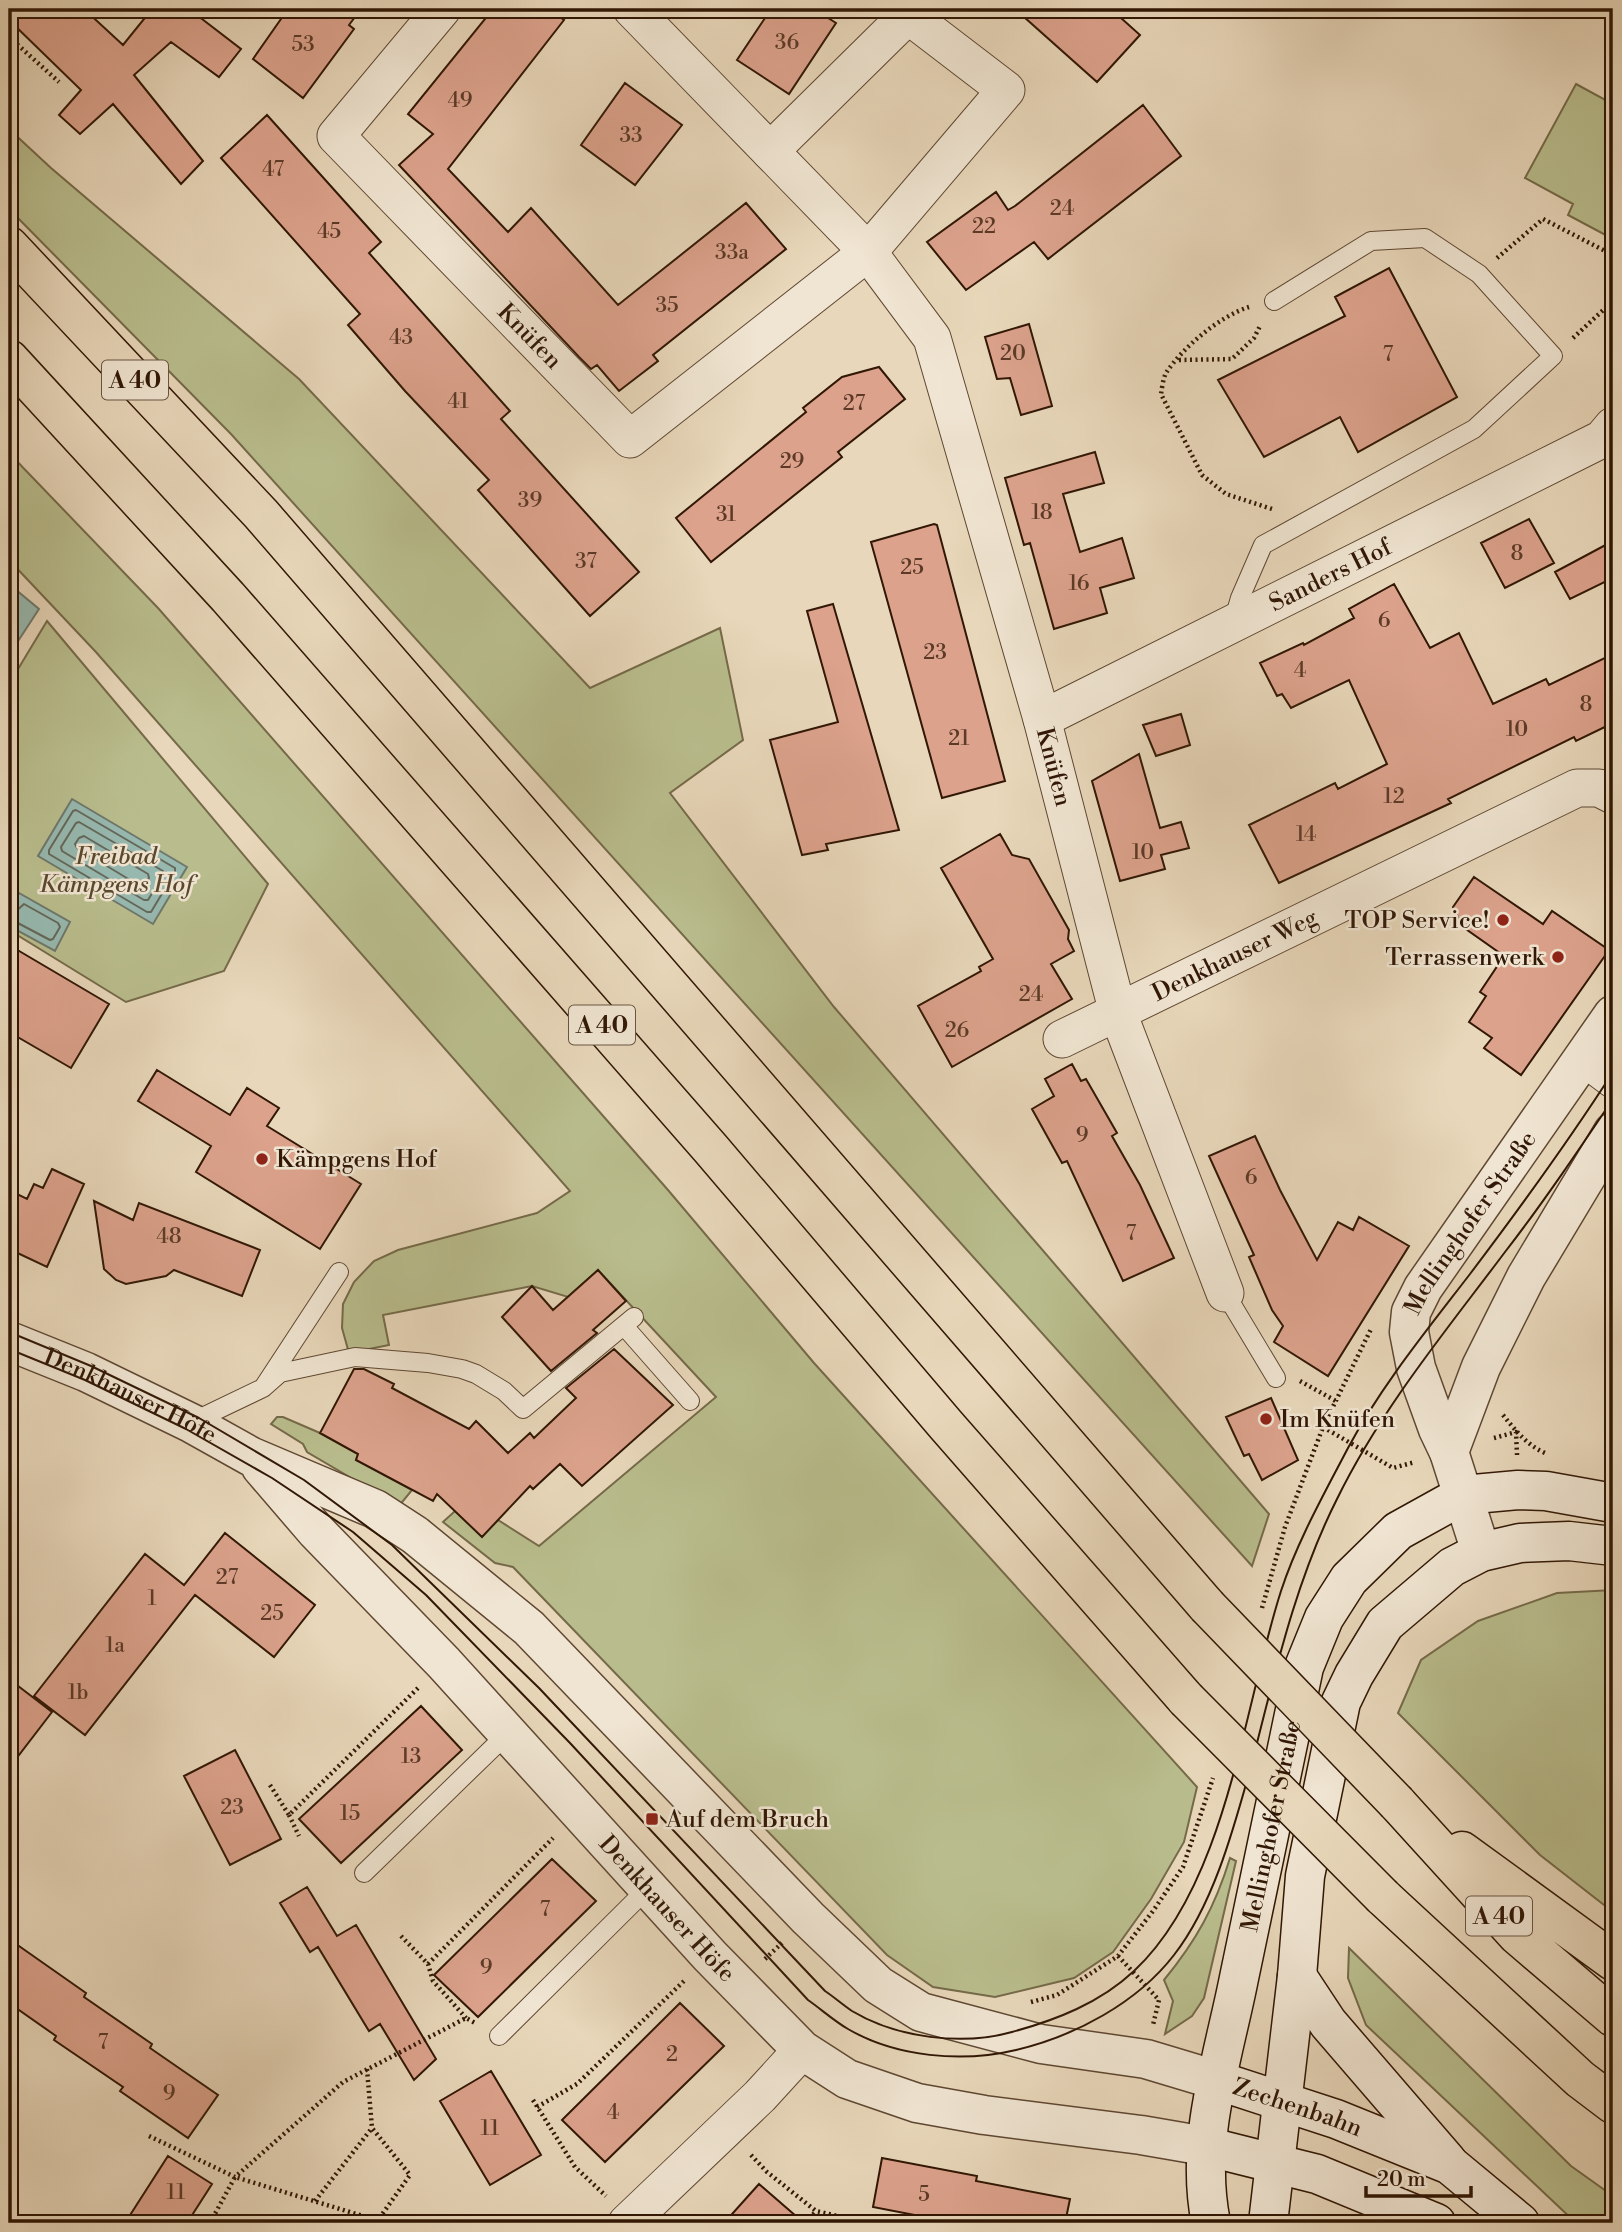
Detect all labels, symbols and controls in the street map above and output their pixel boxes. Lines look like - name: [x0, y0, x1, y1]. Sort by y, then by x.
- house number: 36: [775, 30, 799, 56]
- house number: 53: [291, 32, 315, 58]
- house number: 49: [447, 88, 473, 114]
- house number: 33: [619, 123, 643, 149]
- house number: 47: [262, 157, 285, 183]
- house number: 24: [1050, 196, 1074, 222]
- house number: 22: [972, 214, 996, 240]
- house number: 45: [317, 219, 341, 245]
- house number: 33a: [715, 240, 749, 266]
- house number: 35: [655, 293, 679, 319]
- street label: Knüfen: [491, 297, 568, 376]
- house number: 43: [389, 325, 413, 351]
- house number: 20: [1000, 341, 1026, 367]
- house number: 7: [1383, 342, 1394, 368]
- road number: A 40: [102, 360, 168, 400]
- house number: 41: [447, 389, 469, 415]
- house number: 27: [843, 391, 866, 417]
- house number: 29: [780, 449, 804, 475]
- house number: 39: [518, 488, 542, 514]
- house number: 18: [1031, 500, 1053, 526]
- house number: 31: [716, 502, 736, 528]
- street label: Sanders Hof: [1264, 532, 1398, 619]
- house number: 8: [1511, 541, 1523, 567]
- house number: 37: [575, 549, 597, 575]
- house number: 25: [900, 555, 924, 581]
- house number: 16: [1068, 571, 1090, 597]
- house number: 6: [1378, 608, 1391, 634]
- house number: 23: [923, 640, 947, 666]
- house number: 4: [1294, 658, 1306, 684]
- house number: 8: [1580, 692, 1592, 718]
- house number: 10: [1506, 717, 1528, 743]
- street label: Knüfen: [1029, 725, 1078, 810]
- house number: 21: [948, 726, 970, 752]
- house number: 12: [1383, 784, 1405, 810]
- house number: 14: [1296, 822, 1316, 848]
- house number: 10: [1132, 840, 1154, 866]
- park label: Freibad Kämpgens Hof: [39, 842, 198, 900]
- street label: Denkhauser Weg: [1147, 903, 1323, 1009]
- place label: TOP Service!: [1345, 906, 1489, 936]
- marker: TOP Service!: [1495, 912, 1511, 928]
- place label: Terrassenwerk: [1385, 943, 1545, 973]
- marker: Terrassenwerk: [1550, 949, 1566, 965]
- house number: 24: [1019, 982, 1043, 1008]
- road number: A 40: [569, 1006, 635, 1044]
- house number: 26: [945, 1018, 970, 1044]
- house number: 9: [1076, 1123, 1088, 1149]
- street label: Mellinghofer Straße: [1398, 1126, 1543, 1320]
- place label: Kämpgens Hof: [276, 1145, 438, 1175]
- marker: Kämpgens Hof: [254, 1151, 270, 1167]
- house number: 6: [1245, 1165, 1258, 1191]
- house number: 7: [1126, 1221, 1137, 1247]
- house number: 48: [156, 1224, 182, 1250]
- street label: Denkhauser Höfe: [39, 1342, 222, 1450]
- place label: Im Knüfen: [1280, 1405, 1395, 1435]
- marker: Im Knüfen: [1258, 1411, 1274, 1427]
- house number: 27: [216, 1565, 239, 1591]
- house number: 1: [147, 1586, 157, 1612]
- house number: 25: [260, 1601, 284, 1627]
- house number: 1a: [105, 1633, 125, 1659]
- house number: 1b: [67, 1680, 89, 1706]
- street label: Mellinghofer Straße: [1235, 1718, 1308, 1935]
- house number: 13: [401, 1744, 421, 1770]
- house number: 23: [220, 1795, 244, 1821]
- house number: 15: [340, 1801, 360, 1827]
- place label: Auf dem Bruch: [665, 1805, 829, 1835]
- marker: Auf dem Bruch: [644, 1811, 660, 1827]
- street label: Denkhauser Höfe: [592, 1829, 741, 1989]
- road number: A 40: [1466, 1896, 1532, 1936]
- house number: 7: [540, 1897, 551, 1923]
- house number: 9: [480, 1955, 492, 1981]
- house number: 7: [98, 2030, 109, 2056]
- house number: 2: [666, 2042, 678, 2068]
- street label: Zechenbahn: [1229, 2072, 1367, 2144]
- house number: 9: [163, 2081, 175, 2107]
- house number: 4: [607, 2100, 619, 2126]
- house number: 11: [481, 2116, 499, 2142]
- scale bar: [1366, 2155, 1472, 2199]
- text: 20 m: [1377, 2167, 1426, 2193]
- house number: 11: [167, 2180, 185, 2206]
- house number: 5: [918, 2182, 930, 2208]

